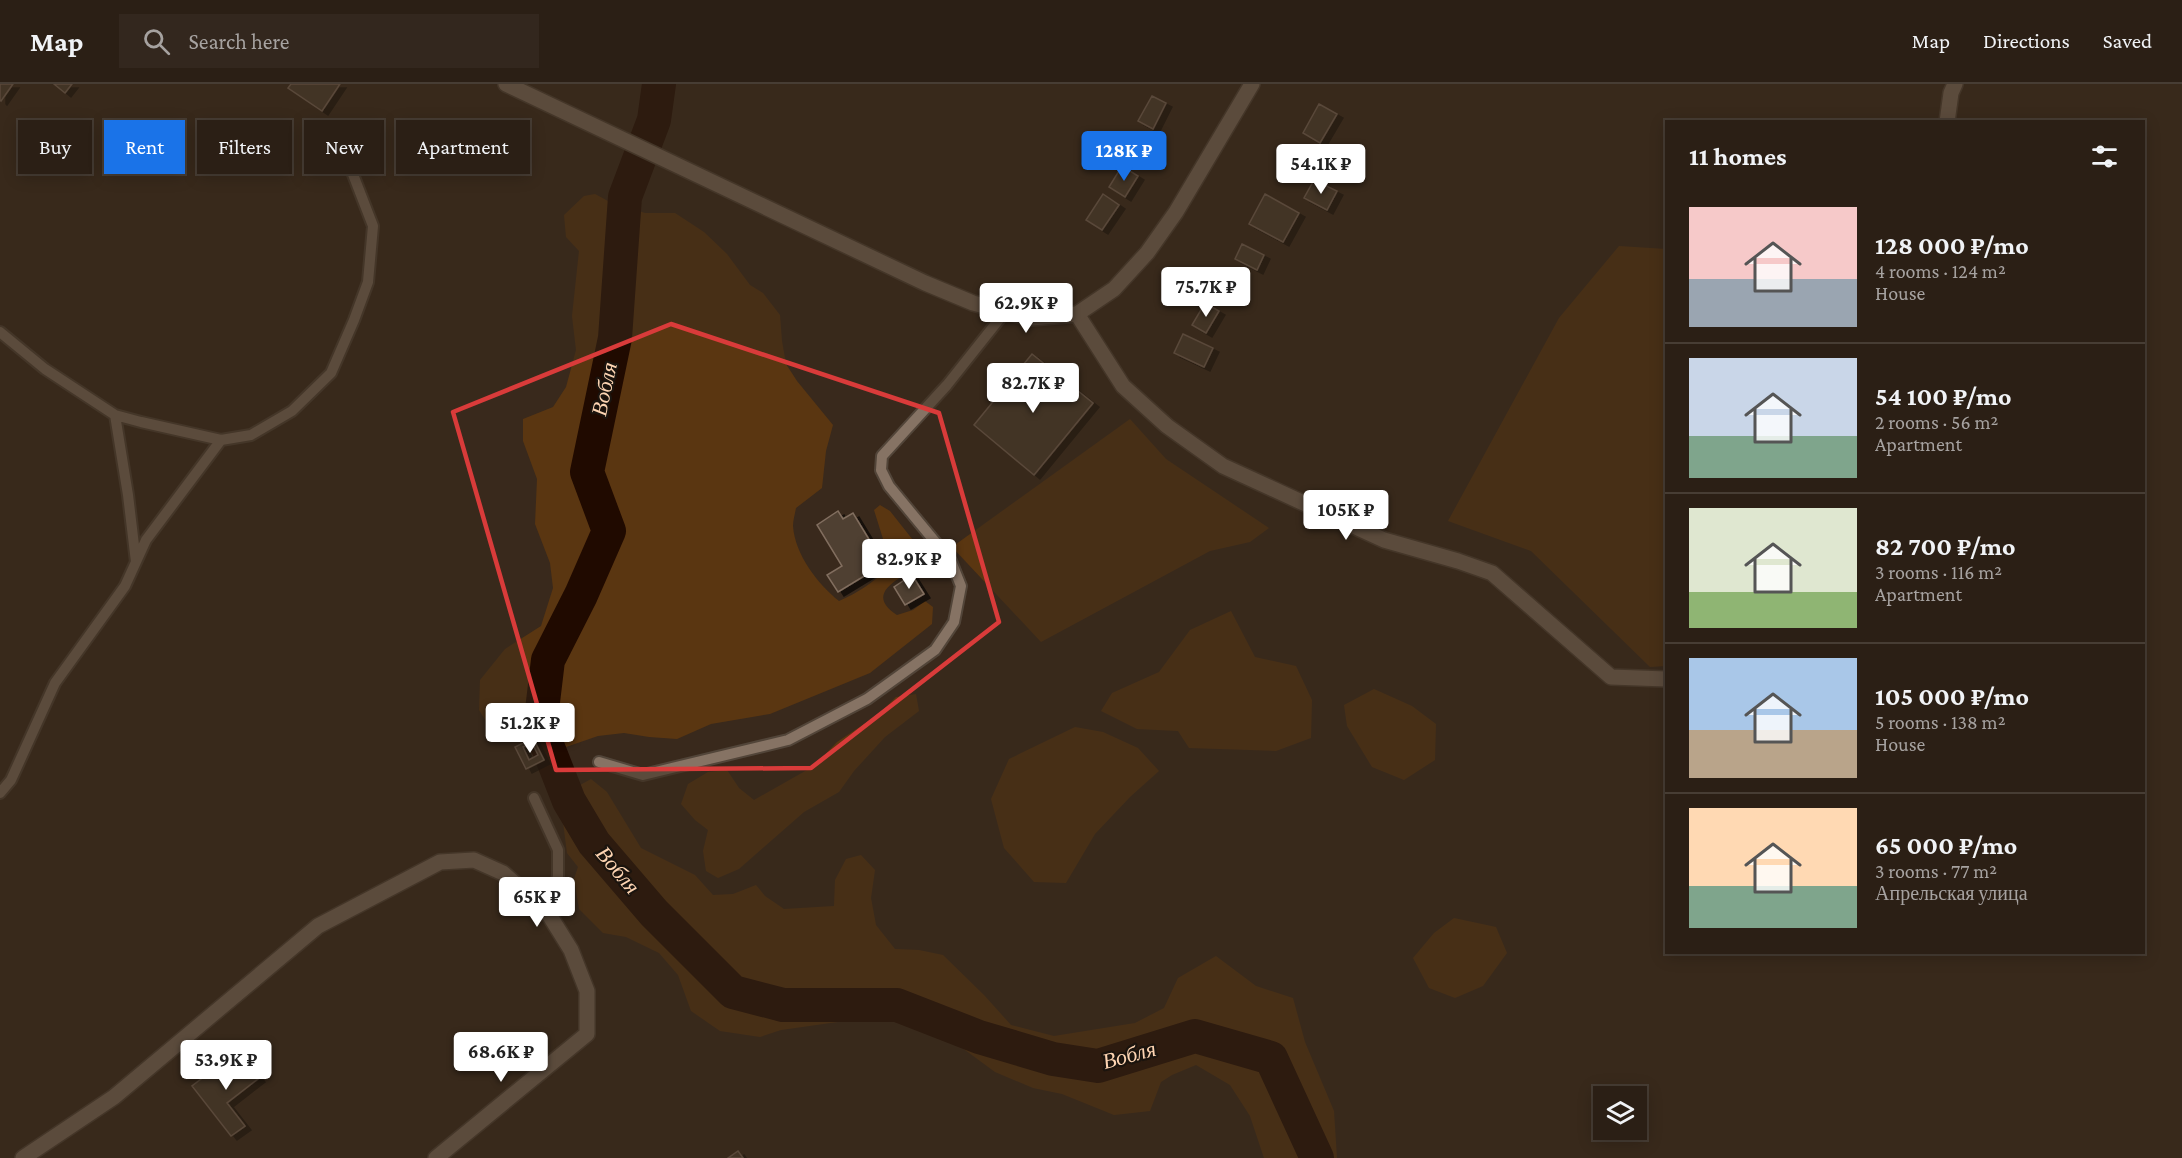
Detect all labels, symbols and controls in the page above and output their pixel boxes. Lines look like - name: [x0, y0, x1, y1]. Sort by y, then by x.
- search box: [119, 14, 539, 68]
- icon: search: [140, 25, 173, 58]
- text: Map: [30, 26, 83, 57]
- text: Search here: [188, 29, 289, 54]
- text: Map: [1912, 29, 1950, 53]
- text: Directions: [1983, 29, 2070, 53]
- text: Saved: [2103, 29, 2152, 53]
- chip: Buy: [18, 120, 92, 174]
- chip: Rent: [104, 120, 185, 174]
- chip: Filters: [197, 120, 292, 174]
- chip: New: [304, 120, 384, 174]
- chip: Apartment: [396, 120, 530, 174]
- pin: 128K ₽: [1075, 131, 1173, 182]
- text: 128K ₽: [1095, 139, 1153, 161]
- icon: filters: [2088, 140, 2121, 173]
- text: 11 homes: [1689, 142, 1787, 171]
- pin: 54.1K ₽: [1266, 144, 1376, 195]
- text: 54.1K ₽: [1290, 152, 1352, 174]
- icon: home: [1737, 231, 1809, 303]
- text: 128 000 ₽/mo: [1875, 231, 2029, 260]
- text: 4 rooms · 124 m²: [1875, 260, 2006, 282]
- pin: 75.7K ₽: [1151, 267, 1261, 318]
- text: 75.7K ₽: [1175, 275, 1237, 297]
- text: House: [1875, 282, 1925, 304]
- pin: 62.9K ₽: [971, 283, 1081, 334]
- text: 62.9K ₽: [994, 291, 1058, 313]
- water label: Вобля: [586, 360, 622, 418]
- pin: 82.7K ₽: [978, 363, 1088, 414]
- text: 82.7K ₽: [1001, 371, 1065, 393]
- icon: home: [1737, 382, 1809, 454]
- text: 54 100 ₽/mo: [1875, 382, 2011, 411]
- text: 2 rooms · 56 m²: [1875, 411, 1998, 433]
- text: Apartment: [1875, 433, 1962, 455]
- pin: 105K ₽: [1297, 490, 1395, 541]
- text: 105K ₽: [1317, 498, 1375, 520]
- icon: home: [1737, 532, 1809, 604]
- text: 82 700 ₽/mo: [1875, 532, 2015, 561]
- pin: 82.9K ₽: [854, 539, 964, 590]
- text: 82.9K ₽: [876, 547, 942, 569]
- text: 3 rooms · 116 m²: [1875, 561, 2002, 583]
- text: Apartment: [1875, 583, 1962, 605]
- icon: home: [1737, 682, 1809, 754]
- text: 105 000 ₽/mo: [1875, 682, 2029, 711]
- pin: 51.2K ₽: [475, 703, 585, 754]
- text: 51.2K ₽: [500, 711, 560, 733]
- text: 5 rooms · 138 m²: [1875, 711, 2005, 733]
- text: House: [1875, 733, 1925, 755]
- text: 65 000 ₽/mo: [1875, 831, 2017, 860]
- icon: home: [1737, 832, 1809, 904]
- water label: Вобля: [591, 841, 645, 899]
- text: 3 rooms · 77 m²: [1875, 860, 1997, 882]
- pin: 65K ₽: [495, 877, 579, 928]
- text: Апрельская улица: [1875, 882, 2028, 904]
- text: 65K ₽: [513, 885, 561, 907]
- pin: 68.6K ₽: [446, 1032, 556, 1083]
- water label: Вобля: [1099, 1036, 1159, 1074]
- pin: 53.9K ₽: [171, 1040, 281, 1091]
- text: 68.6K ₽: [468, 1040, 534, 1062]
- text: 53.9K ₽: [194, 1048, 258, 1070]
- map controls: [1593, 1086, 1647, 1140]
- button: layers: [1593, 1086, 1647, 1140]

